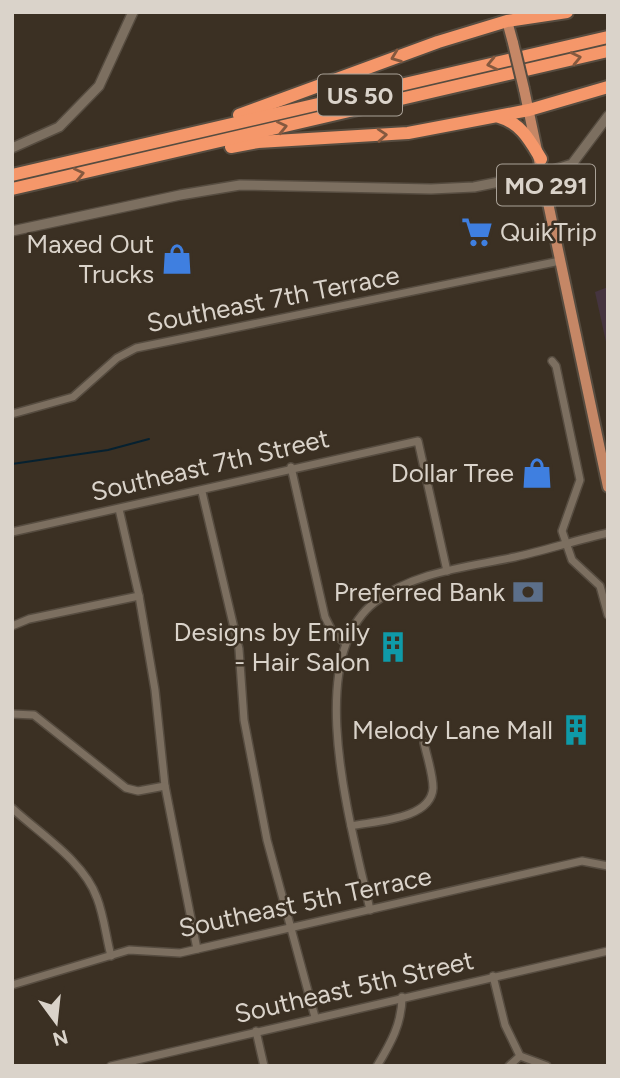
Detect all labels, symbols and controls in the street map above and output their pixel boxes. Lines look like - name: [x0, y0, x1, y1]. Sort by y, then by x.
- one-way arrow: [390, 49, 402, 63]
- one-way arrow: [569, 52, 581, 66]
- one-way arrow: [486, 56, 498, 70]
- road number: US 50: [318, 74, 402, 116]
- one-way arrow: [276, 120, 288, 135]
- one-way arrow: [377, 128, 388, 143]
- road number: MO 291: [497, 164, 595, 205]
- one-way arrow: [73, 168, 85, 182]
- supermarket icon: QuikTrip: [460, 215, 494, 249]
- place label: QuikTrip: [500, 216, 597, 248]
- place label: Maxed Out Trucks: [26, 228, 154, 290]
- shop icon: Maxed Out Trucks: [160, 242, 194, 276]
- street label: Southeast 7th Terrace: [144, 259, 402, 339]
- street label: Southeast 7th Street: [88, 422, 332, 508]
- shop icon: Dollar Tree: [520, 456, 554, 490]
- place label: Dollar Tree: [391, 457, 514, 489]
- bank icon: Preferred Bank: [511, 575, 545, 609]
- place label: Preferred Bank: [334, 576, 505, 608]
- place label: Designs by Emily - Hair Salon: [174, 616, 370, 678]
- building icon: Designs by Emily - Hair Salon: [376, 630, 410, 664]
- building icon: Melody Lane Mall: [559, 713, 593, 747]
- place label: Melody Lane Mall: [352, 714, 553, 746]
- street label: Southeast 5th Terrace: [176, 860, 434, 944]
- street label: Southeast 5th Street: [231, 944, 477, 1030]
- north arrow: [21, 987, 91, 1057]
- text: N: [50, 1025, 70, 1051]

